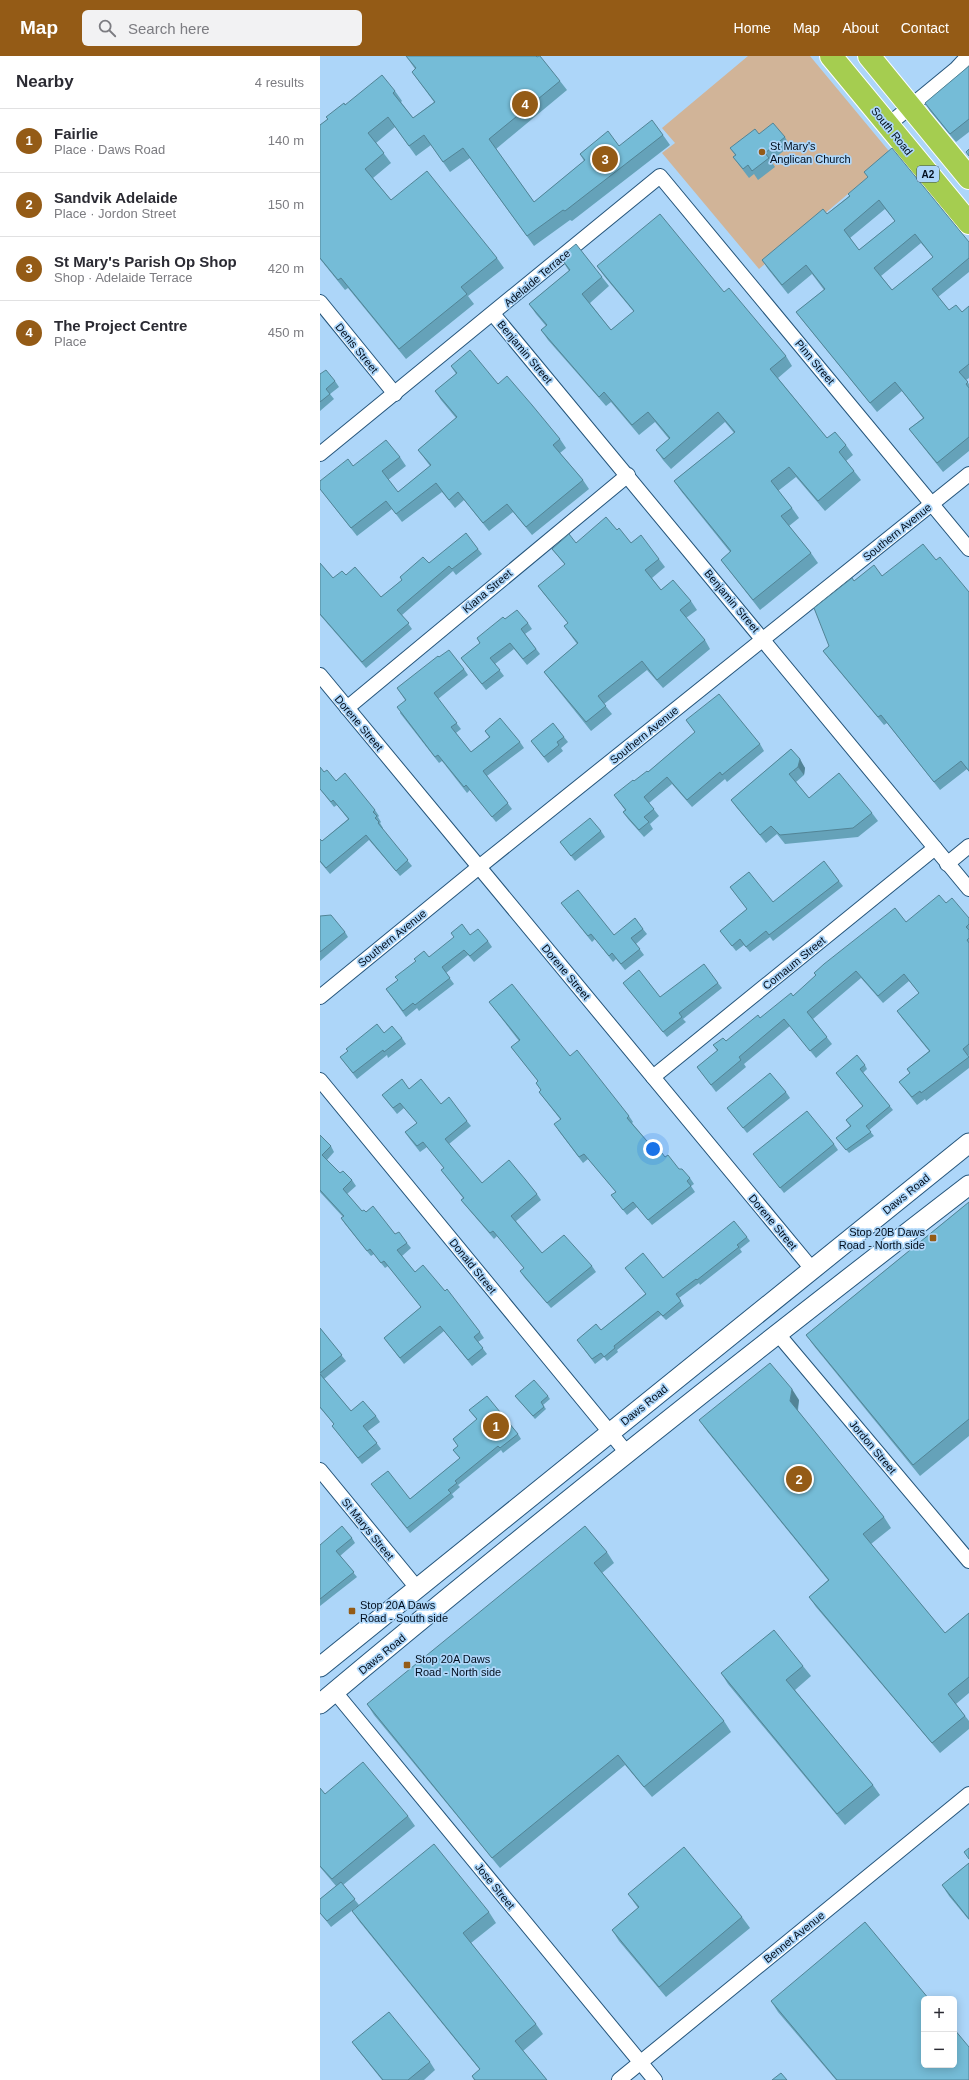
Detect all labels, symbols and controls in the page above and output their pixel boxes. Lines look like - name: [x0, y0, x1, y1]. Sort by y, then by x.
- search box: [82, 10, 362, 46]
- text: Map: [20, 17, 58, 38]
- icon: search: [96, 17, 118, 39]
- text: Search here: [128, 20, 210, 37]
- text: Home: [734, 20, 771, 36]
- text: Map: [793, 20, 820, 36]
- text: About: [842, 20, 879, 36]
- text: Contact: [901, 20, 949, 36]
- text: Nearby: [16, 72, 74, 91]
- text: 4 results: [255, 75, 304, 90]
- pin: 4: [512, 89, 538, 119]
- street label: South Road: [869, 105, 915, 157]
- text: Fairlie: [54, 125, 98, 142]
- text: 1: [25, 133, 33, 148]
- text: 140 m: [268, 133, 304, 148]
- place label: St Mary's Anglican Church: [770, 140, 851, 165]
- text: Place · Daws Road: [54, 142, 165, 157]
- pin: 3: [592, 144, 618, 174]
- marker: St Mary's Anglican Church: [757, 147, 767, 157]
- road number: A2: [917, 166, 939, 182]
- text: Sandvik Adelaide: [54, 189, 178, 206]
- text: 2: [25, 197, 33, 212]
- text: 150 m: [268, 197, 304, 212]
- text: Place · Jordon Street: [54, 206, 176, 221]
- street label: Adelaide Terrace: [502, 247, 572, 309]
- text: St Mary's Parish Op Shop: [54, 253, 237, 270]
- text: 3: [25, 261, 33, 276]
- text: 420 m: [268, 261, 304, 276]
- text: Shop · Adelaide Terrace: [54, 270, 193, 285]
- text: The Project Centre: [54, 317, 187, 334]
- street label: Benjamin Street: [495, 318, 555, 386]
- street label: Denis Street: [333, 321, 381, 375]
- text: 4: [25, 325, 33, 340]
- text: 450 m: [268, 325, 304, 340]
- text: Place: [54, 334, 87, 349]
- street label: Pinn Street: [793, 337, 837, 387]
- street label: Southern Avenue: [861, 501, 933, 563]
- street label: Kiana Street: [460, 567, 514, 615]
- street label: Benjamin Street: [702, 567, 762, 635]
- street label: Dorene Street: [332, 693, 386, 753]
- street label: Southern Avenue: [608, 704, 680, 766]
- street label: Southern Avenue: [356, 907, 428, 969]
- street label: Comaum Street: [760, 934, 828, 992]
- street label: Dorene Street: [539, 942, 593, 1002]
- your location: [643, 1139, 663, 1159]
- street label: Daws Road: [880, 1171, 932, 1217]
- street label: Dorene Street: [746, 1192, 800, 1252]
- place label: Stop 20B Daws Road - North side: [839, 1226, 925, 1251]
- marker: Stop 20B Daws Road - North side: [928, 1233, 938, 1243]
- street label: Donald Street: [447, 1236, 499, 1296]
- street label: Daws Road: [618, 1382, 670, 1428]
- pin: 1: [483, 1411, 509, 1441]
- street label: Jordon Street: [847, 1418, 899, 1476]
- pin: 2: [786, 1464, 812, 1494]
- street label: St Marys Street: [339, 1496, 397, 1562]
- place label: Stop 20A Daws Road - South side: [360, 1599, 448, 1624]
- marker: Stop 20A Daws Road - South side: [347, 1606, 357, 1616]
- street label: Daws Road: [356, 1631, 408, 1677]
- place label: Stop 20A Daws Road - North side: [415, 1653, 501, 1678]
- marker: Stop 20A Daws Road - North side: [402, 1660, 412, 1670]
- street label: Jose Street: [473, 1861, 517, 1911]
- street label: Bennet Avenue: [761, 1909, 827, 1965]
- map controls: [921, 1996, 957, 2068]
- button: +: [921, 1996, 957, 2032]
- button: −: [921, 2032, 957, 2068]

